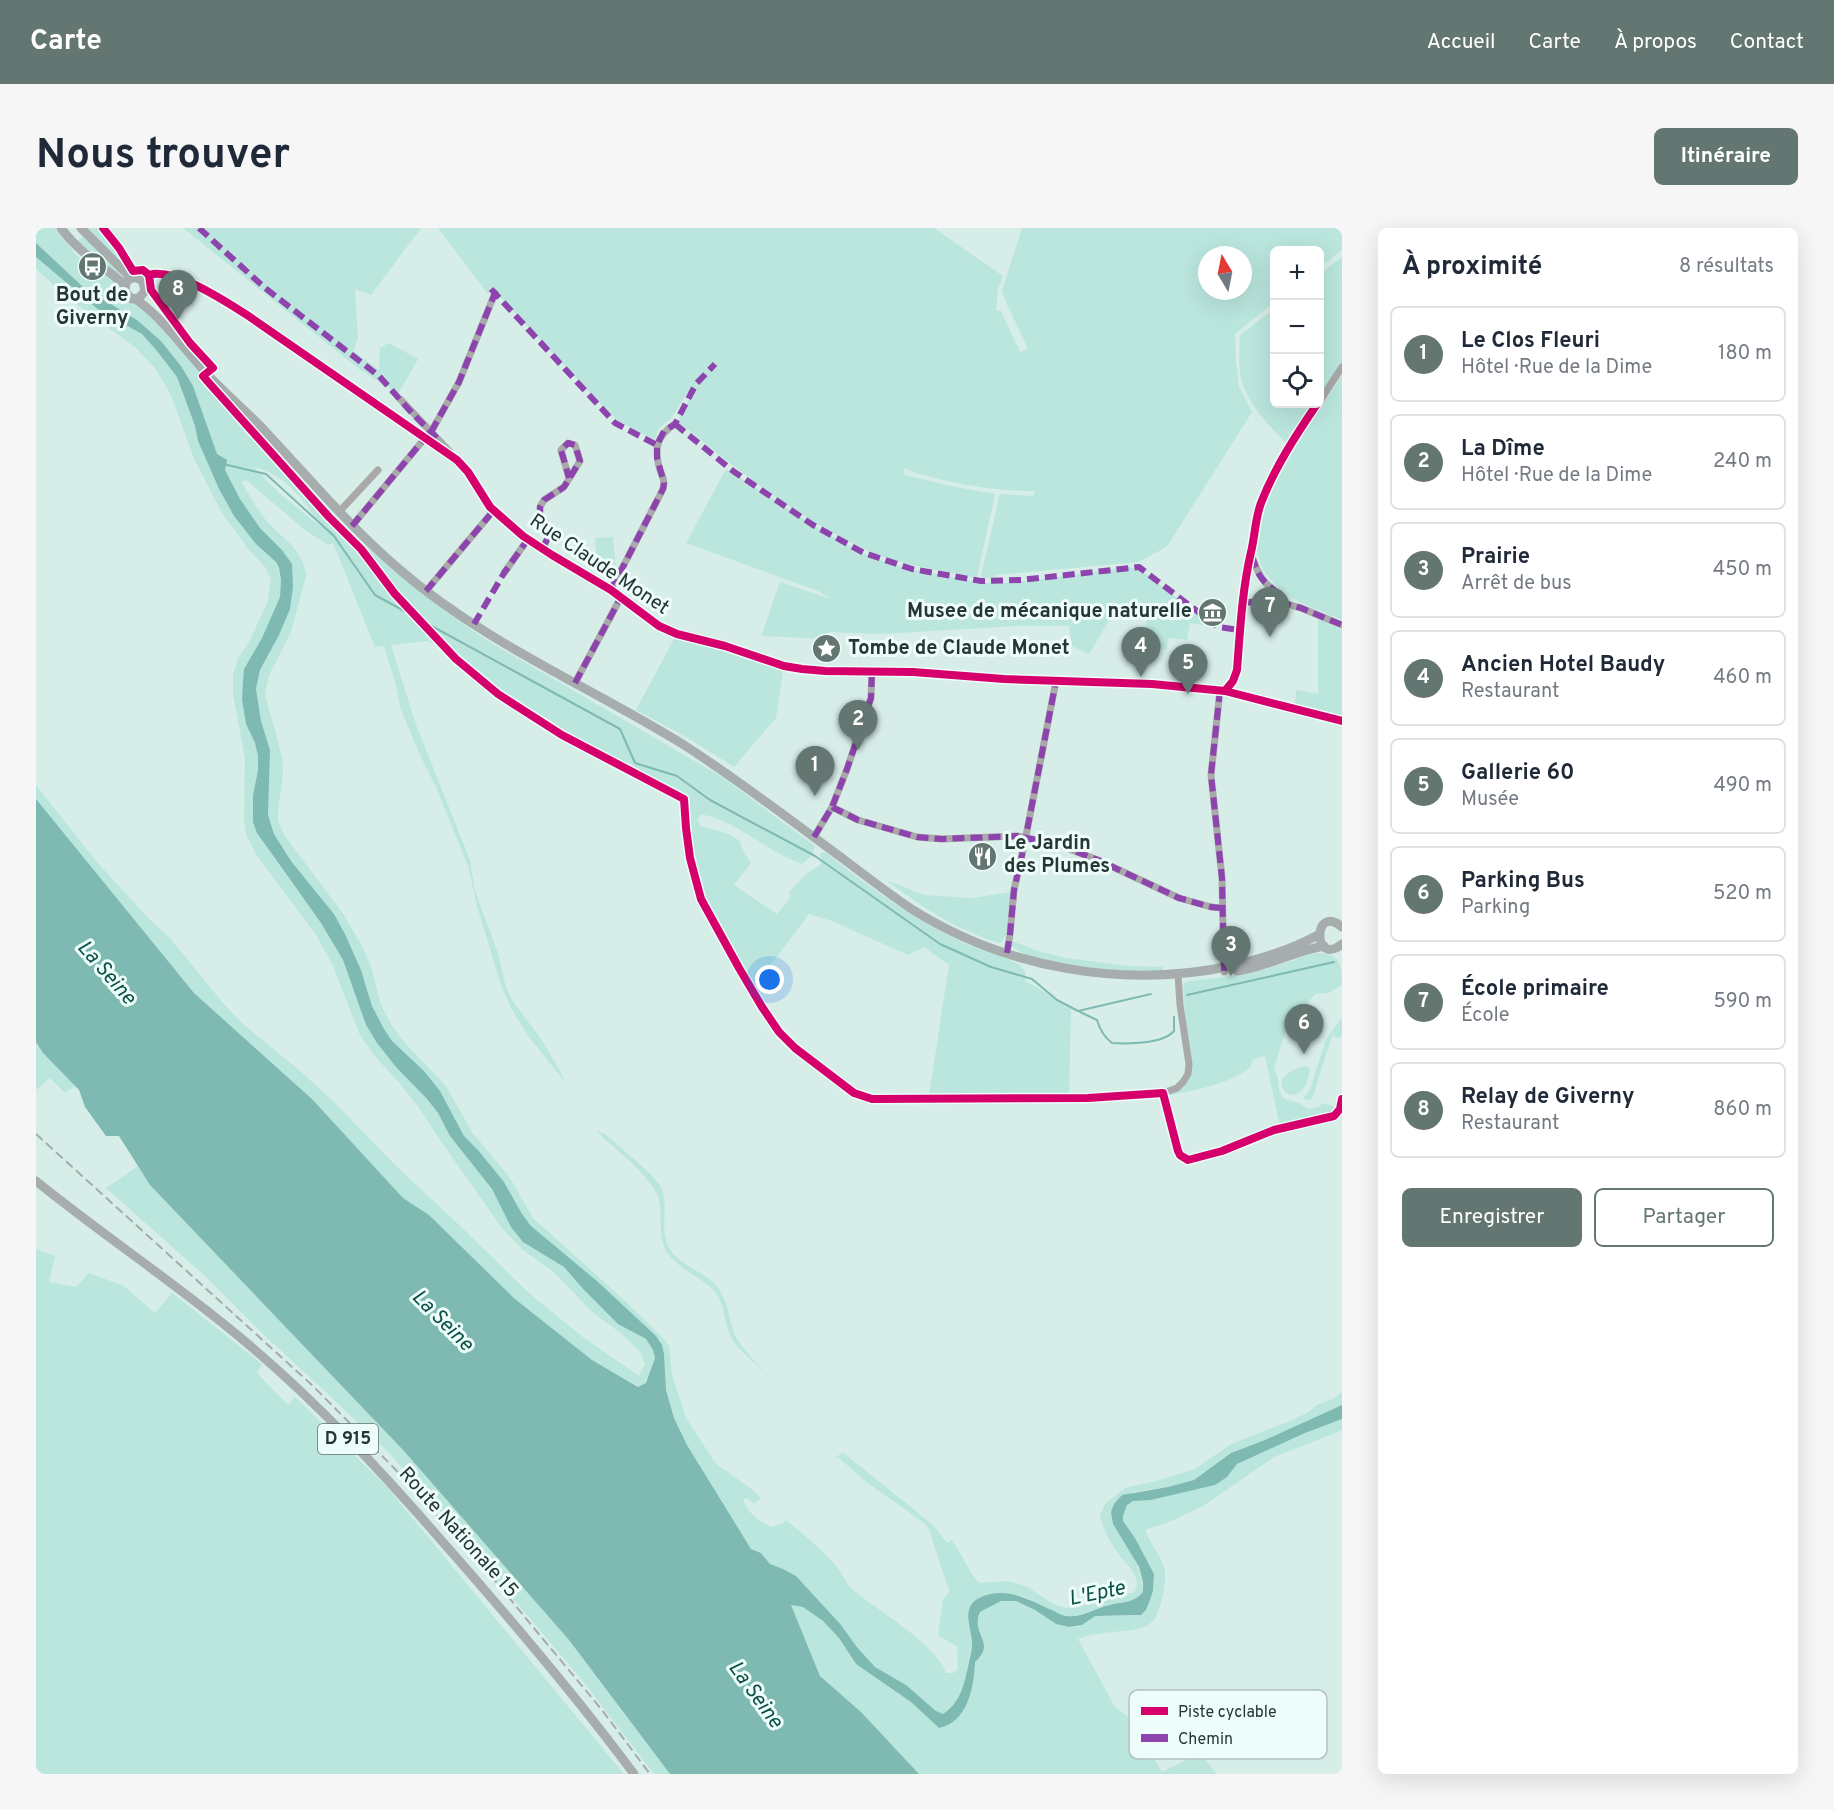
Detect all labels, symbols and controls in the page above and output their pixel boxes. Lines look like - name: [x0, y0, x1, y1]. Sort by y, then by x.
- text: Carte: [30, 24, 102, 60]
- text: Accueil: [1427, 29, 1496, 56]
- text: Carte: [1529, 29, 1581, 56]
- text: À propos: [1614, 29, 1697, 56]
- text: Contact: [1730, 29, 1804, 56]
- button: Itinéraire: [1654, 128, 1798, 185]
- text: Nous trouver: [36, 130, 290, 183]
- north arrow: [1198, 246, 1252, 300]
- map controls: [1270, 246, 1324, 408]
- button: +: [1270, 246, 1324, 300]
- bus stop icon: Bout de Giverny: [76, 250, 108, 282]
- text: À proximité: [1402, 251, 1542, 284]
- text: 8 résultats: [1679, 254, 1774, 280]
- pin: 8: [158, 270, 198, 320]
- place label: Bout de Giverny: [56, 283, 128, 332]
- button: −: [1270, 300, 1324, 354]
- text: Le Clos Fleuri: [1461, 328, 1600, 355]
- text: 1: [1420, 341, 1428, 367]
- text: 180 m: [1718, 341, 1772, 367]
- button: locate: [1270, 354, 1324, 408]
- text: Hôtel · Rue de la Dime: [1461, 355, 1652, 381]
- text: La Dîme: [1461, 436, 1545, 463]
- text: 2: [1417, 449, 1430, 475]
- text: 240 m: [1713, 449, 1772, 475]
- text: Hôtel · Rue de la Dime: [1461, 463, 1652, 489]
- street label: Rue Claude Monet: [524, 509, 674, 621]
- text: Prairie: [1461, 544, 1530, 571]
- text: 3: [1418, 557, 1430, 583]
- text: 450 m: [1713, 557, 1772, 583]
- text: Arrêt de bus: [1461, 571, 1572, 597]
- pin: 7: [1250, 588, 1290, 637]
- museum icon: Musee de mécanique naturelle: [1197, 596, 1229, 628]
- place label: Musee de mécanique naturelle: [907, 599, 1192, 625]
- pin: 4: [1122, 628, 1160, 677]
- place icon: Tombe de Claude Monet: [811, 633, 843, 665]
- place label: Tombe de Claude Monet: [848, 636, 1070, 662]
- pin: 5: [1168, 644, 1208, 694]
- text: Ancien Hotel Baudy: [1461, 652, 1665, 679]
- text: 4: [1417, 665, 1430, 691]
- text: 460 m: [1713, 665, 1772, 691]
- text: Restaurant: [1461, 679, 1560, 705]
- pin: 2: [838, 700, 878, 750]
- pin: 1: [796, 746, 834, 796]
- text: Gallerie 60: [1461, 760, 1574, 787]
- text: 5: [1417, 773, 1430, 799]
- text: 490 m: [1714, 773, 1772, 799]
- text: Musée: [1461, 787, 1519, 813]
- place label: Le Jardin des Plumes: [1004, 831, 1110, 880]
- restaurant icon: Le Jardin des Plumes: [967, 840, 999, 872]
- text: Parking Bus: [1461, 868, 1585, 895]
- text: 6: [1417, 881, 1430, 907]
- text: 520 m: [1713, 881, 1772, 907]
- text: Parking: [1461, 895, 1530, 921]
- pin: 3: [1212, 926, 1250, 976]
- water label: La Seine: [71, 935, 142, 1012]
- your location: [755, 965, 784, 994]
- text: École primaire: [1461, 976, 1609, 1003]
- text: 7: [1418, 989, 1429, 1015]
- text: 590 m: [1714, 989, 1772, 1015]
- text: École: [1461, 1003, 1510, 1029]
- pin: 6: [1284, 1004, 1324, 1054]
- text: Relay de Giverny: [1461, 1084, 1634, 1111]
- text: 8: [1417, 1097, 1430, 1123]
- text: 860 m: [1713, 1097, 1772, 1123]
- text: Restaurant: [1461, 1111, 1560, 1137]
- button: Enregistrer: [1402, 1188, 1582, 1247]
- button: Partager: [1594, 1188, 1774, 1247]
- water label: La Seine: [405, 1284, 480, 1359]
- road number: D 915: [318, 1424, 378, 1454]
- street label: Route Nationale 15: [392, 1462, 524, 1604]
- water label: L'Epte: [1066, 1575, 1129, 1613]
- water label: La Seine: [721, 1656, 789, 1735]
- legend: [1129, 1690, 1327, 1759]
- text: Piste cyclable: [1178, 1703, 1277, 1723]
- text: Chemin: [1178, 1730, 1233, 1750]

